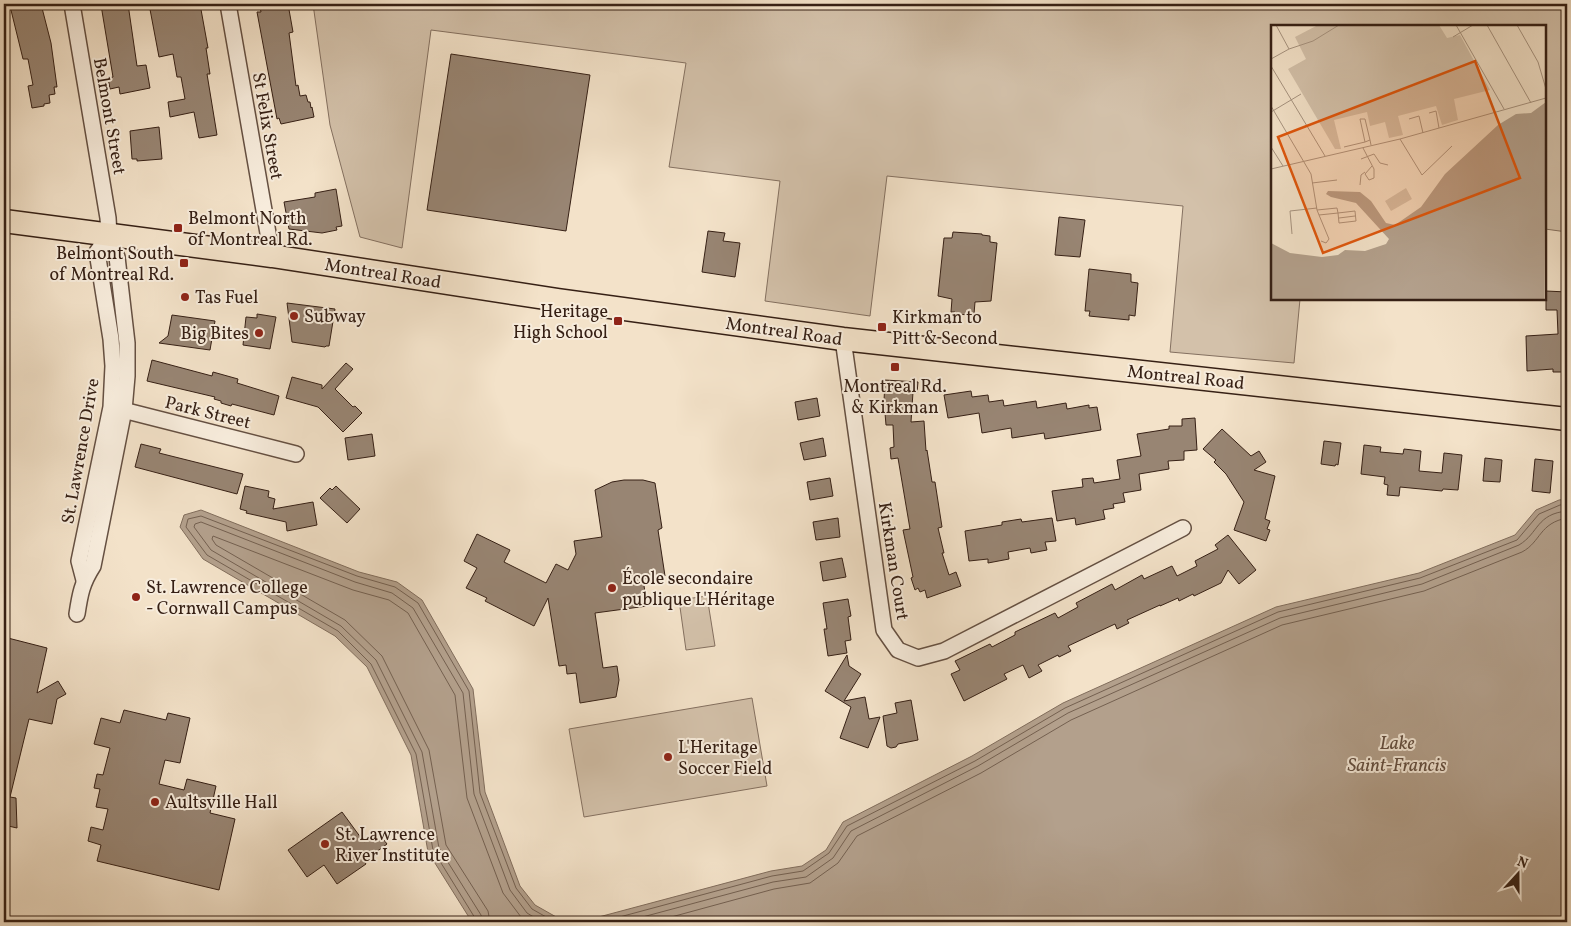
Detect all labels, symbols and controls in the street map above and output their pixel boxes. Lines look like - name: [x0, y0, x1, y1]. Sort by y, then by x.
- inset map: [1271, 25, 1546, 300]
- street label: Belmont Street: [86, 56, 131, 177]
- street label: St Felix Street: [245, 71, 288, 182]
- place label: Belmont North of Montreal Rd.: [188, 207, 313, 253]
- marker: Belmont North of Montreal Rd.: [172, 222, 184, 234]
- place label: Belmont South of Montreal Rd.: [49, 242, 174, 288]
- street label: Montreal Road: [323, 253, 443, 296]
- marker: Belmont South of Montreal Rd.: [178, 257, 190, 269]
- place label: Tas Fuel: [195, 286, 258, 311]
- marker: Tas Fuel: [179, 291, 191, 303]
- place label: Heritage High School: [513, 300, 608, 346]
- place label: Subway: [304, 305, 366, 330]
- place label: Kirkman to Pitt & Second: [892, 306, 998, 352]
- marker: Subway: [288, 310, 300, 322]
- street label: Montreal Road: [724, 312, 844, 353]
- marker: Heritage High School: [612, 315, 624, 327]
- marker: Kirkman to Pitt & Second: [876, 321, 888, 333]
- place label: Big Bites: [181, 322, 249, 347]
- marker: Big Bites: [253, 327, 265, 339]
- street label: Montreal Road: [1126, 360, 1246, 397]
- marker: Montreal Rd. & Kirkman: [889, 361, 901, 373]
- place label: Montreal Rd. & Kirkman: [843, 375, 947, 421]
- street label: St. Lawrence Drive: [56, 376, 107, 526]
- street label: Park Street: [162, 391, 253, 436]
- street label: Kirkman Court: [871, 500, 914, 622]
- place label: École secondaire publique L'Héritage: [622, 567, 775, 613]
- place label: St. Lawrence College - Cornwall Campus: [146, 576, 308, 622]
- marker: École secondaire publique L'Héritage: [606, 582, 618, 594]
- marker: St. Lawrence College - Cornwall Campus: [130, 591, 142, 603]
- water label: Lake Saint-Francis: [1348, 731, 1446, 779]
- place label: L'Heritage Soccer Field: [678, 736, 772, 782]
- marker: L'Heritage Soccer Field: [662, 751, 674, 763]
- place label: Aultsville Hall: [165, 791, 278, 816]
- marker: Aultsville Hall: [149, 796, 161, 808]
- place label: St. Lawrence River Institute: [335, 823, 449, 869]
- marker: St. Lawrence River Institute: [319, 838, 331, 850]
- north arrow: [1494, 848, 1544, 898]
- text: N: [1514, 853, 1530, 874]

